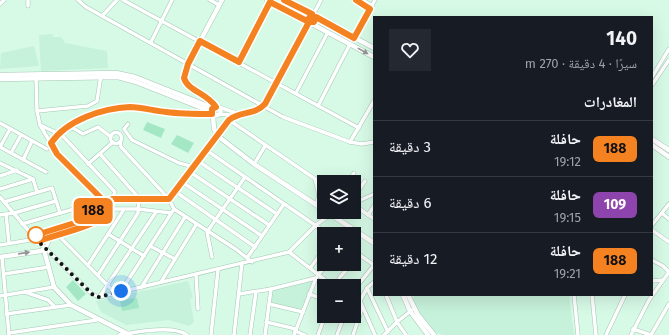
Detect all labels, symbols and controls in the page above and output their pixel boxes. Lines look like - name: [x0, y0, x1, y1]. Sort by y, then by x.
- text: 140: [606, 27, 637, 50]
- button: heart: [389, 29, 431, 71]
- one-way arrow: [357, 48, 369, 55]
- text: سيرًا · 4 دقيقة · 270 m: [525, 56, 637, 71]
- text: المغادرات: [584, 93, 637, 111]
- text: حافلة: [550, 130, 581, 148]
- text: 3 دقيقة: [389, 138, 431, 156]
- text: 188: [604, 140, 626, 157]
- text: 19:12: [554, 154, 581, 169]
- map controls: [317, 175, 361, 323]
- button: layers: [317, 175, 361, 219]
- text: حافلة: [550, 186, 581, 204]
- text: 6 دقيقة: [389, 194, 431, 212]
- text: 109: [604, 196, 626, 213]
- line badge: 188: [70, 198, 116, 224]
- text: 188: [82, 202, 104, 219]
- text: 19:15: [554, 210, 581, 225]
- unlabelled marker: [27, 226, 45, 244]
- button: +: [317, 227, 361, 271]
- text: حافلة: [550, 242, 581, 260]
- one-way arrow: [18, 250, 30, 256]
- text: 12 دقيقة: [389, 250, 437, 268]
- text: 188: [604, 252, 626, 269]
- text: 19:21: [554, 266, 581, 281]
- button: −: [317, 279, 361, 323]
- your location: [111, 281, 131, 301]

